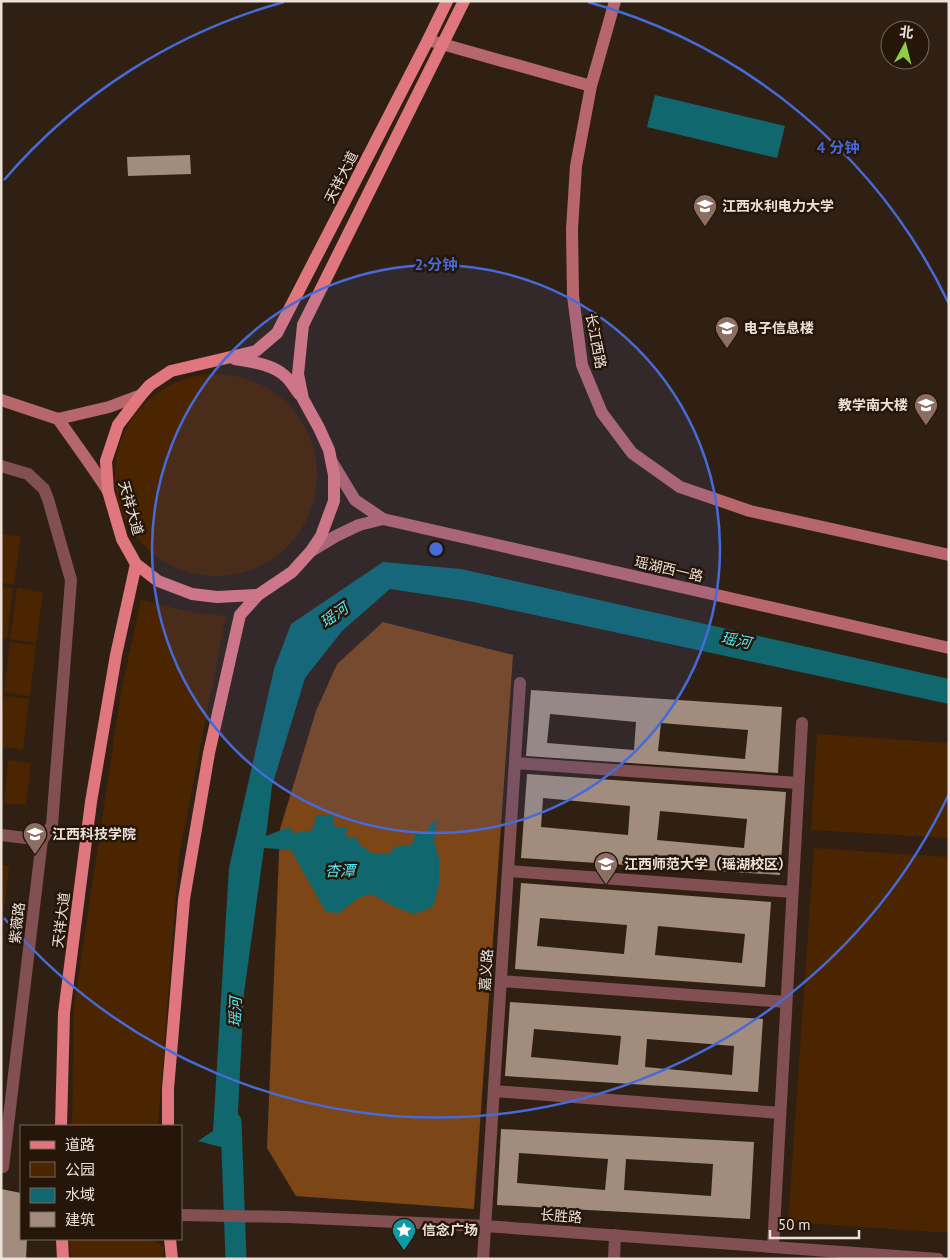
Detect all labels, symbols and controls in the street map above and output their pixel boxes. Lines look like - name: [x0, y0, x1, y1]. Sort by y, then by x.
- north arrow: [880, 20, 930, 70]
- text: 北: [899, 22, 915, 42]
- text: 4 分钟: [817, 138, 859, 157]
- street label: 天祥大道: [320, 148, 362, 206]
- school or university icon: 江西水利电力大学: [692, 193, 718, 227]
- place label: 江西水利电力大学: [722, 197, 834, 215]
- text: 2 分钟: [415, 255, 457, 274]
- street label: 长江西路: [582, 312, 610, 370]
- school or university icon: 电子信息楼: [714, 315, 740, 349]
- place label: 电子信息楼: [744, 319, 814, 337]
- school or university icon: 教学南大楼: [913, 392, 939, 426]
- place label: 教学南大楼: [838, 396, 908, 414]
- street label: 天祥大道: [115, 479, 147, 537]
- centre of rings: [427, 540, 445, 558]
- street label: 瑶湖西一路: [633, 552, 705, 586]
- water label: 瑶河: [316, 597, 354, 632]
- water label: 瑶河: [719, 628, 755, 653]
- school or university icon: 江西科技学院: [22, 821, 48, 855]
- place label: 江西科技学院: [52, 825, 136, 843]
- school or university icon: 江西师范大学（瑶湖校区）: [593, 851, 619, 885]
- place label: 江西师范大学（瑶湖校区）: [624, 855, 792, 873]
- water label: 杏潭: [325, 861, 358, 880]
- street label: 天祥大道: [49, 891, 73, 949]
- street label: 紫薇路: [6, 901, 28, 945]
- street label: 嘉义路: [476, 948, 496, 992]
- water label: 瑶河: [225, 994, 245, 1027]
- legend: [20, 1125, 182, 1240]
- text: 道路: [65, 1135, 95, 1154]
- text: 公园: [65, 1160, 95, 1179]
- text: 水域: [65, 1185, 95, 1204]
- street label: 长胜路: [539, 1206, 583, 1226]
- scale bar: [770, 1208, 859, 1240]
- text: 建筑: [65, 1210, 95, 1229]
- text: 50 m: [778, 1215, 811, 1234]
- place icon: 信念广场: [391, 1217, 417, 1251]
- place label: 信念广场: [422, 1221, 478, 1239]

